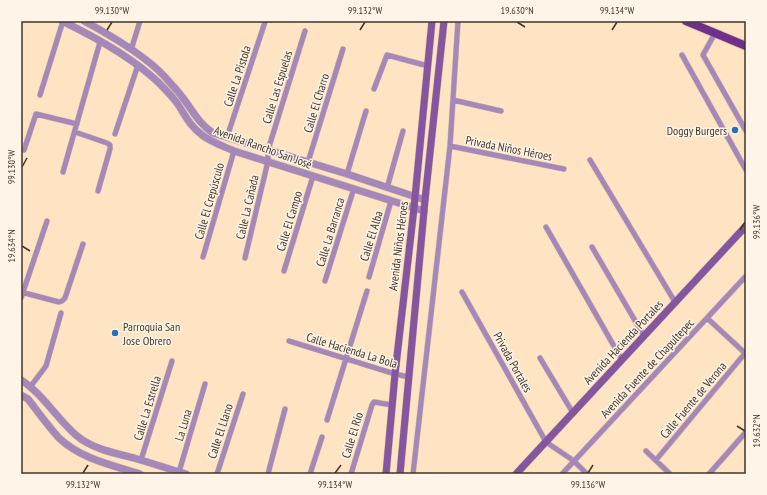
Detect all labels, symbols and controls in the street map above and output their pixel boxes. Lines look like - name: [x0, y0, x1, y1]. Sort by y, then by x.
- text: 99.130°W: [95, 4, 129, 17]
- text: 99.132°W: [348, 4, 382, 17]
- text: 19.630°N: [500, 4, 534, 17]
- text: 99.134°W: [600, 4, 634, 17]
- street label: Calle La Pistola: [220, 43, 254, 108]
- street label: Calle Las Espuelas: [259, 49, 295, 125]
- street label: Calle El Charro: [300, 72, 332, 134]
- street label: Avenida Rancho San José: [212, 122, 314, 172]
- place label: Doggy Burgers: [667, 123, 727, 138]
- marker: Doggy Burgers: [730, 125, 740, 135]
- street label: Privada Niños Héroes: [464, 132, 554, 164]
- text: 99.130°W: [5, 150, 18, 184]
- street label: Calle El Crepúsculo: [191, 161, 227, 241]
- street label: Calle La Cañada: [232, 173, 262, 241]
- street label: Calle El Campo: [273, 189, 305, 253]
- street label: Calle La Barranca: [312, 195, 348, 268]
- street label: Avenida Niños Héroes: [385, 200, 411, 292]
- text: 99.136°W: [750, 205, 763, 239]
- street label: Calle El Alba: [356, 209, 386, 263]
- text: 19.634°N: [5, 229, 18, 263]
- street label: Avenida Hacienda Portales: [580, 297, 666, 387]
- street label: Avenida Fuente de Chapultepec: [597, 315, 697, 421]
- place label: Parroquia San Jose Obrero: [122, 319, 180, 348]
- marker: Parroquia San Jose Obrero: [110, 328, 120, 338]
- street label: Calle Hacienda La Bola: [305, 329, 400, 371]
- street label: Privada Portales: [490, 329, 536, 395]
- street label: Calle Fuente de Verona: [657, 359, 729, 441]
- street label: Calle La Estrella: [130, 374, 164, 442]
- street label: Calle El Llano: [204, 402, 236, 460]
- street label: La Luna: [171, 407, 195, 443]
- street label: Calle El Río: [338, 410, 366, 460]
- text: 19.632°N: [750, 414, 763, 448]
- text: 99.132°W: [66, 478, 100, 491]
- text: 99.134°W: [318, 478, 352, 491]
- text: 99.136°W: [571, 478, 605, 491]

